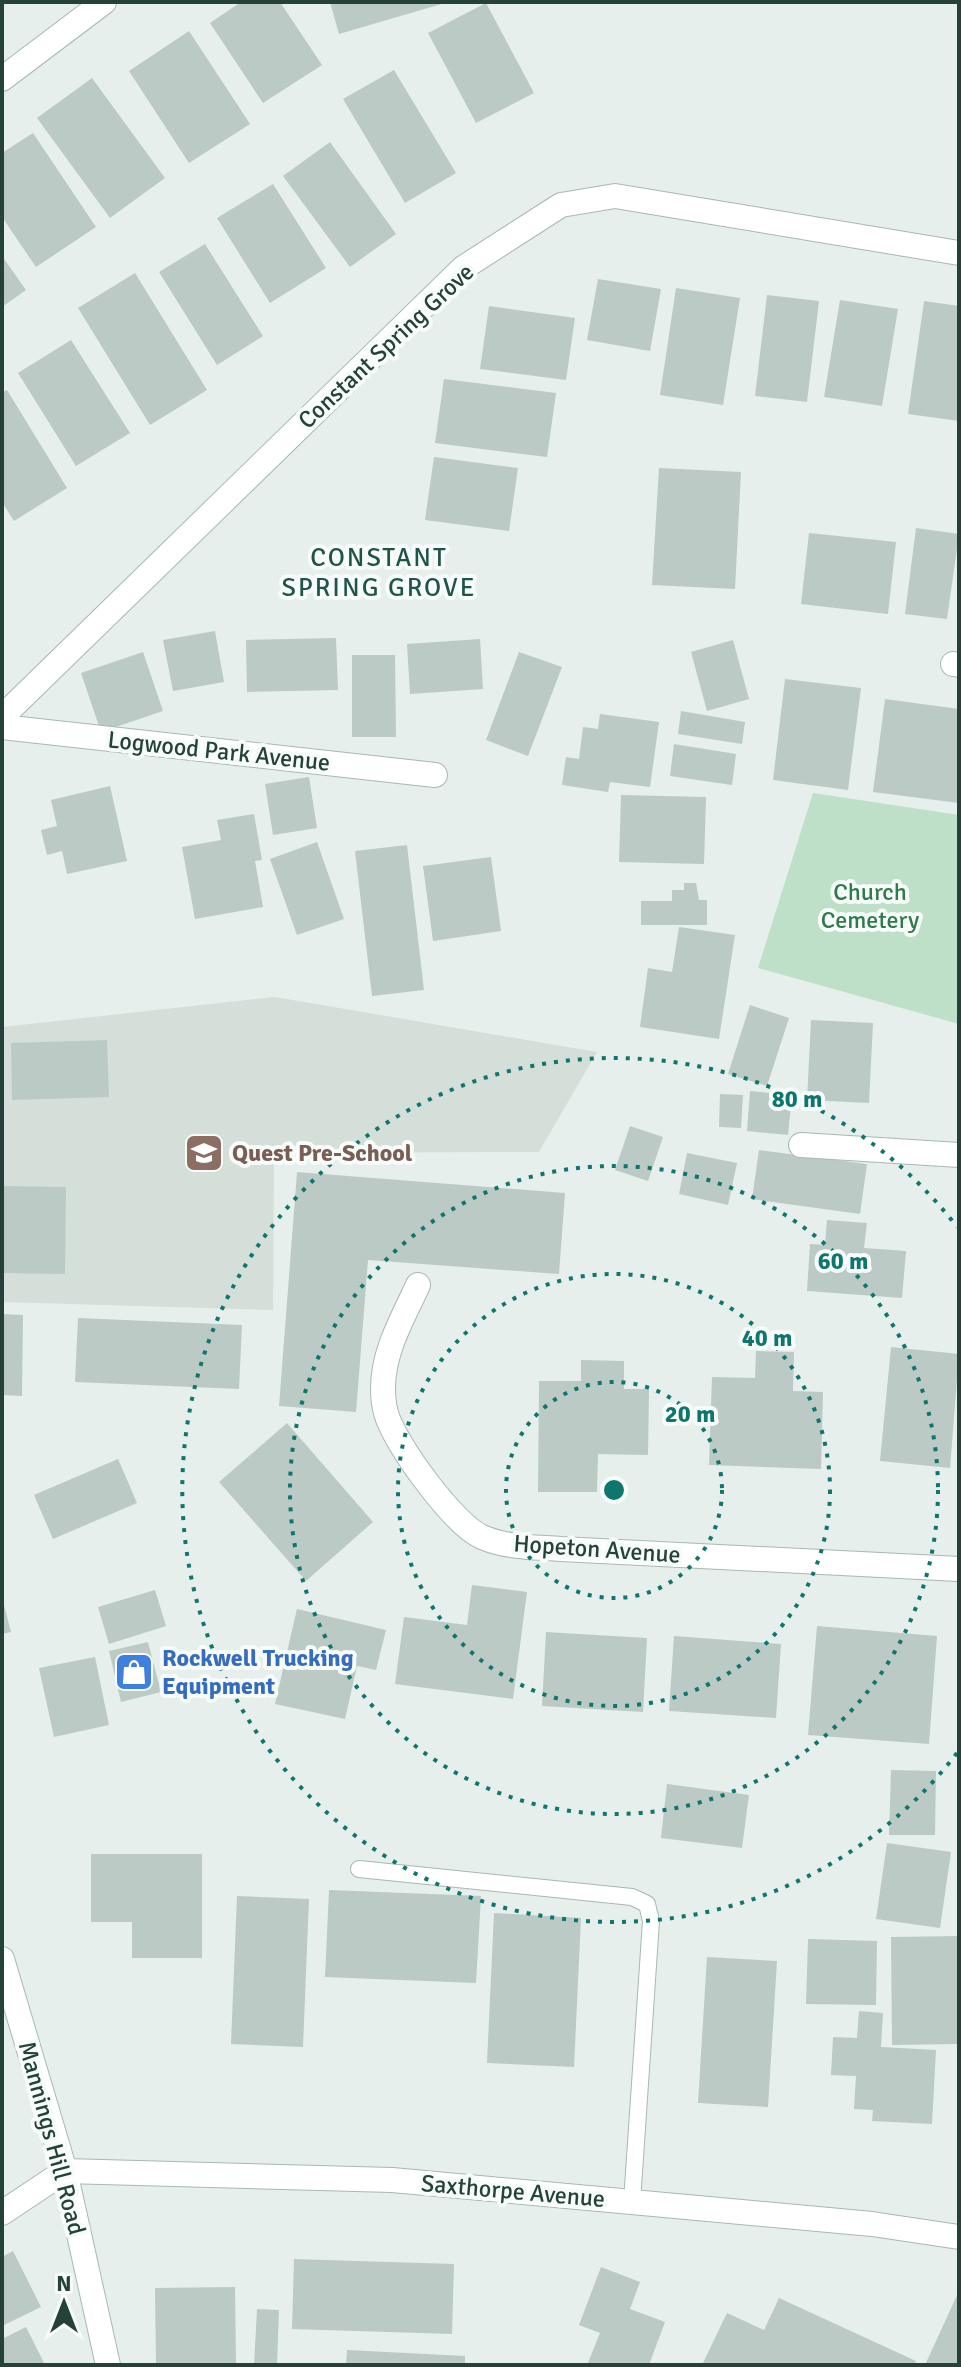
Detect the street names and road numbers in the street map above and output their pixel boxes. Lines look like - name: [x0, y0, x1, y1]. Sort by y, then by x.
- street label: Constant Spring Grove: [292, 257, 480, 435]
- street label: Logwood Park Avenue: [106, 724, 332, 778]
- street label: Hopeton Avenue: [512, 1528, 682, 1570]
- street label: Mannings Hill Road: [12, 2038, 92, 2238]
- street label: Saxthorpe Avenue: [420, 2168, 606, 2214]

